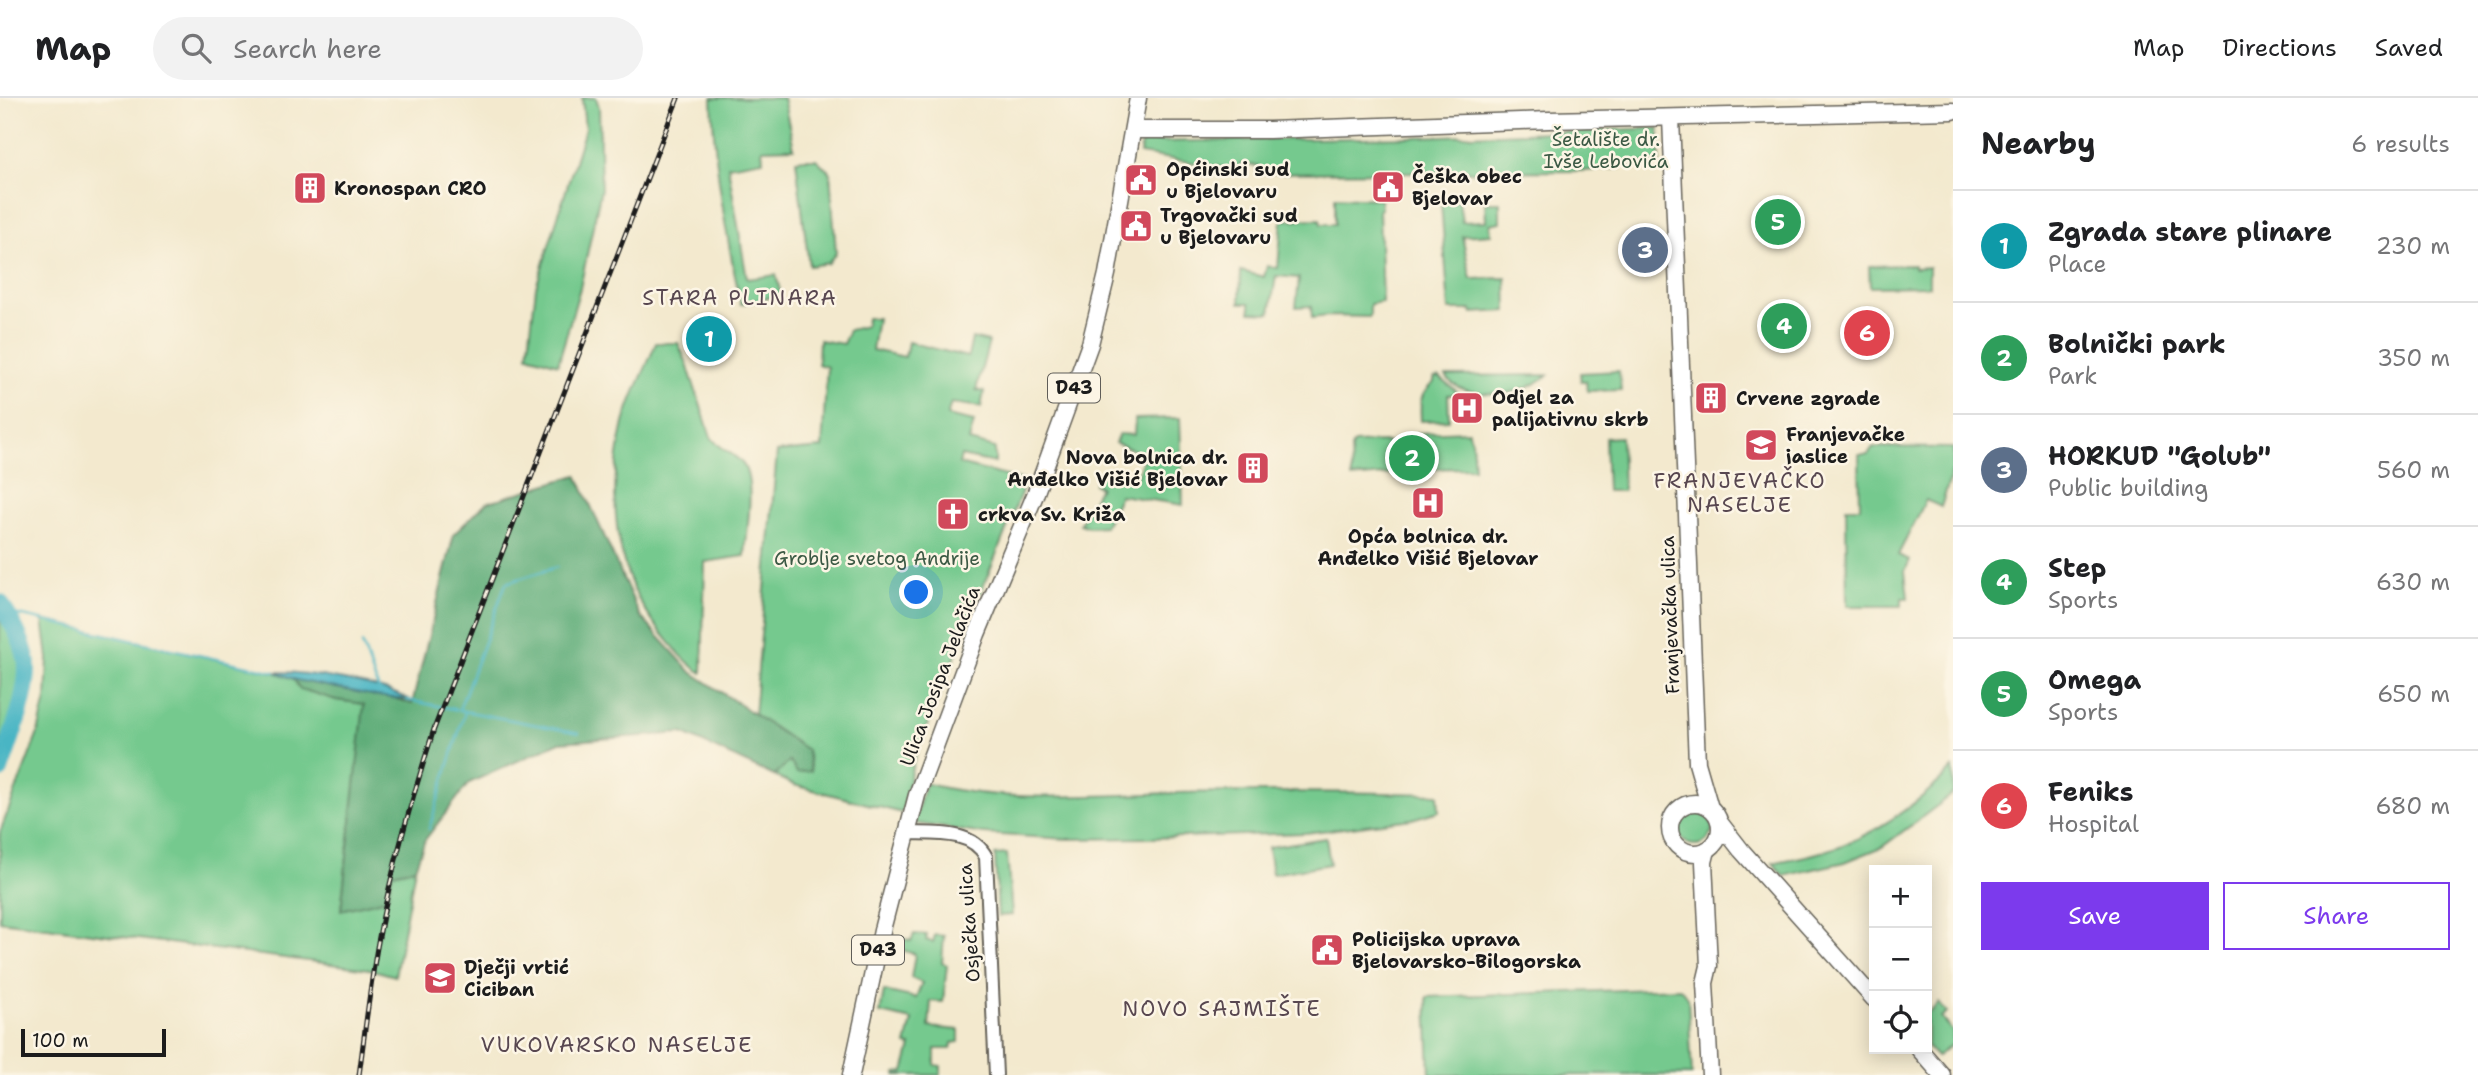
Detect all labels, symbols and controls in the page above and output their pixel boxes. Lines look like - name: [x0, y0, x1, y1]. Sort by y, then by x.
- search box: [153, 17, 643, 80]
- text: Map: [35, 26, 111, 71]
- icon: search: [177, 29, 215, 67]
- text: Search here: [233, 31, 382, 66]
- text: Map: [2133, 32, 2184, 64]
- text: Directions: [2222, 32, 2337, 64]
- text: Saved: [2375, 32, 2443, 64]
- text: Nearby: [1981, 123, 2096, 164]
- park label: Šetalište dr. Ivše Lebovića: [1543, 126, 1669, 174]
- text: 6 results: [2351, 129, 2450, 159]
- place label: Općinski sud u Bjelovaru: [1166, 157, 1290, 204]
- public building icon: Općinski sud u Bjelovaru: [1122, 161, 1160, 199]
- place label: Češka obec Bjelovar: [1412, 163, 1522, 211]
- public building icon: Češka obec Bjelovar: [1369, 168, 1407, 206]
- building icon: Kronospan CRO: [291, 169, 329, 207]
- place label: Kronospan CRO: [334, 176, 486, 201]
- pin: 5: [1755, 196, 1801, 248]
- place label: Trgovački sud u Bjelovaru: [1160, 203, 1298, 250]
- public building icon: Trgovački sud u Bjelovaru: [1117, 207, 1155, 245]
- text: Zgrada stare plinare: [2048, 214, 2332, 249]
- pin: 3: [1622, 224, 1668, 276]
- text: 1: [1999, 231, 2009, 261]
- text: 230 m: [2376, 231, 2450, 261]
- text: Place: [2048, 249, 2107, 279]
- district label: STARA PLINARA: [642, 284, 838, 312]
- pin: 4: [1761, 300, 1807, 352]
- pin: 6: [1844, 307, 1890, 359]
- pin: 1: [686, 313, 732, 365]
- text: Bolnički park: [2048, 326, 2226, 361]
- text: 2: [1996, 343, 2012, 373]
- text: 350 m: [2377, 343, 2450, 373]
- text: Park: [2048, 361, 2097, 391]
- road number: D43: [1048, 374, 1100, 402]
- building icon: Crvene zgrade: [1692, 379, 1730, 417]
- place label: Odjel za palijativnu skrb: [1492, 385, 1649, 432]
- place label: Crvene zgrade: [1736, 386, 1880, 411]
- hospital icon: Odjel za palijativnu skrb: [1448, 389, 1486, 427]
- place label: Franjevačke jaslice: [1785, 422, 1905, 469]
- school or university icon: Franjevačke jaslice: [1742, 426, 1780, 464]
- pin: 2: [1389, 432, 1435, 484]
- text: HORKUD "Golub": [2048, 438, 2271, 473]
- place label: Nova bolnica dr. Anđelko Višić Bjelovar: [1007, 445, 1228, 492]
- building icon: Nova bolnica dr. Anđelko Višić Bjelovar: [1234, 449, 1272, 487]
- text: 3: [1996, 455, 2012, 485]
- text: 560 m: [2377, 455, 2450, 485]
- district label: FRANJEVAČKO NASELJE: [1653, 466, 1827, 519]
- text: Public building: [2048, 473, 2208, 503]
- hospital icon: Opća bolnica dr. Anđelko Višić Bjelovar: [1409, 484, 1447, 522]
- church icon: crkva Sv. Križa: [934, 495, 972, 533]
- place label: crkva Sv. Križa: [978, 502, 1125, 527]
- place label: Opća bolnica dr. Anđelko Višić Bjelovar: [1318, 524, 1538, 571]
- street label: Franjevačka ulica: [1655, 535, 1685, 695]
- park label: Groblje svetog Andrije: [774, 546, 980, 571]
- text: Step: [2048, 550, 2106, 585]
- text: 4: [1996, 567, 2012, 597]
- text: 630 m: [2376, 567, 2450, 597]
- your location: [899, 575, 933, 609]
- street label: Ulica Josipa Jelačića: [894, 582, 986, 770]
- text: Sports: [2048, 585, 2119, 615]
- text: Omega: [2048, 662, 2141, 697]
- text: 5: [1997, 679, 2011, 709]
- text: 650 m: [2377, 679, 2450, 709]
- text: Sports: [2048, 697, 2119, 727]
- text: Feniks: [2048, 774, 2133, 809]
- text: 6: [1996, 791, 2012, 821]
- text: 680 m: [2375, 791, 2450, 821]
- text: Hospital: [2048, 809, 2139, 839]
- street label: Osječka ulica: [952, 863, 986, 983]
- map controls: [1869, 865, 1932, 1054]
- button: +: [1869, 865, 1932, 928]
- button: Save: [1981, 882, 2209, 950]
- button: Share: [2223, 882, 2450, 950]
- place label: Policijska uprava Bjelovarsko-Bilogorska: [1352, 927, 1581, 974]
- button: −: [1869, 928, 1932, 991]
- public building icon: Policijska uprava Bjelovarsko-Bilogorska: [1308, 931, 1346, 969]
- road number: D43: [852, 936, 904, 964]
- place label: Dječji vrtić Ciciban: [464, 955, 569, 1002]
- school or university icon: Dječji vrtić Ciciban: [421, 959, 459, 997]
- button: locate: [1869, 991, 1932, 1054]
- district label: NOVO SAJMIŠTE: [1122, 994, 1322, 1023]
- scale bar: [21, 1026, 166, 1058]
- text: 100 m: [32, 1028, 89, 1053]
- district label: VUKOVARSKO NASELJE: [481, 1031, 754, 1059]

